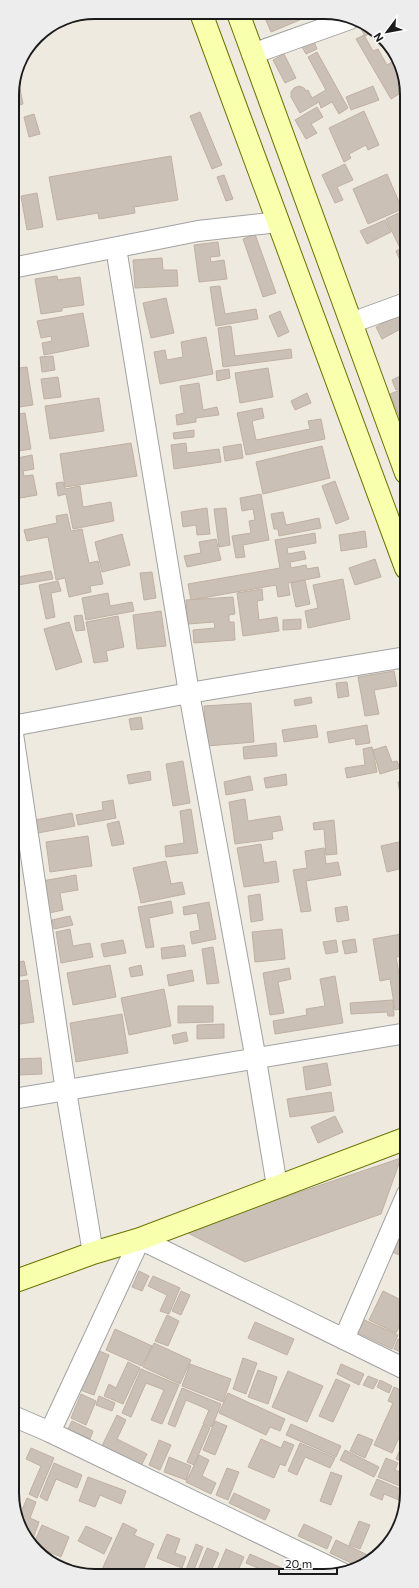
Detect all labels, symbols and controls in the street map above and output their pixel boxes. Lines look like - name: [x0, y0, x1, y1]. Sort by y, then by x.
- north arrow: [367, 12, 407, 52]
- text: N: [370, 31, 386, 45]
- scale bar: [279, 1550, 337, 1576]
- text: 20 m: [285, 1556, 312, 1570]

